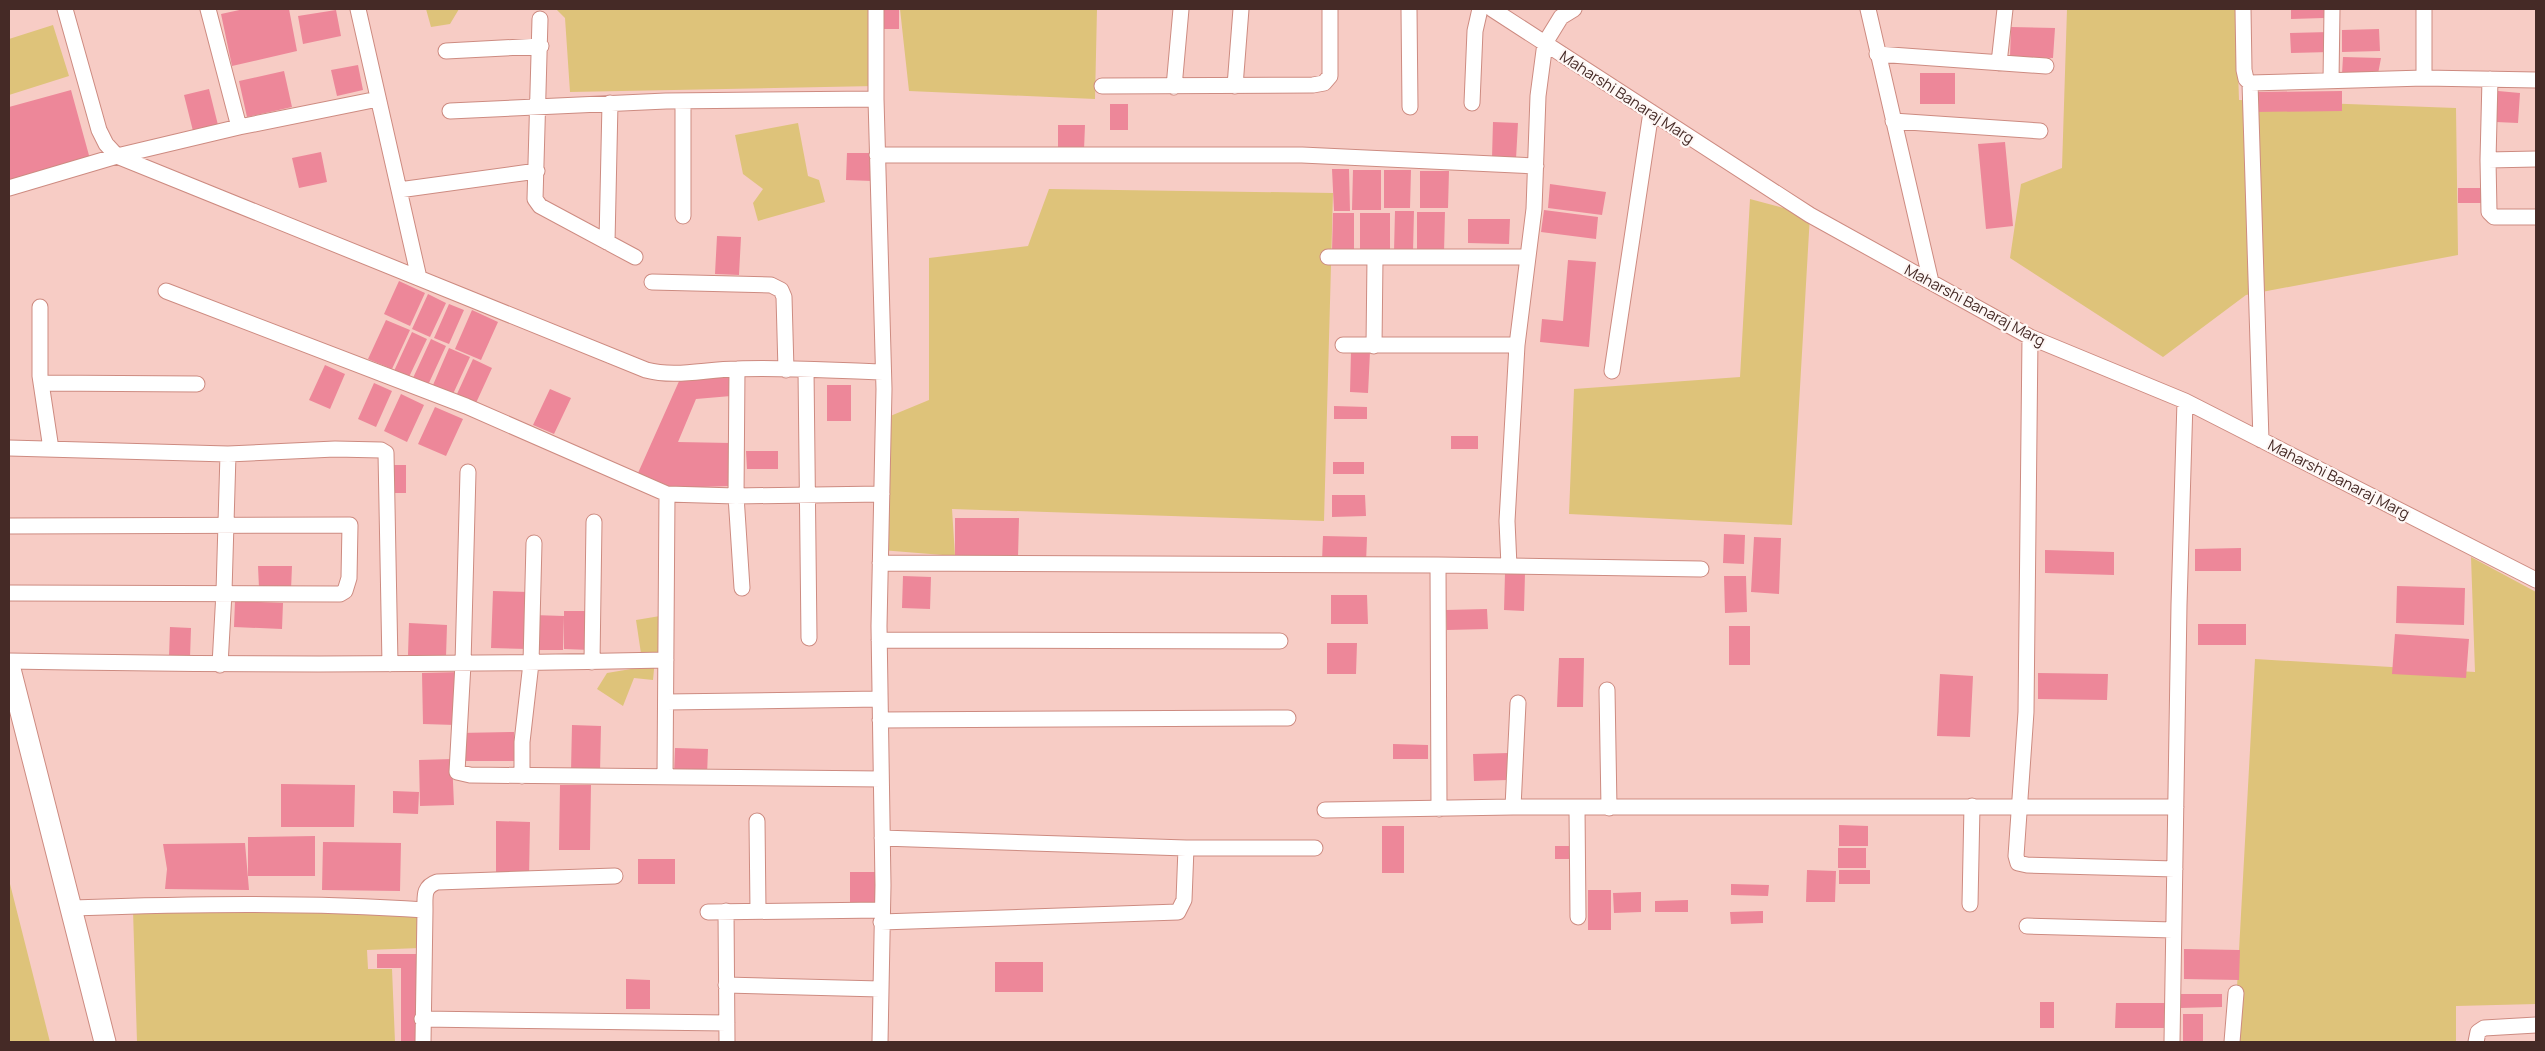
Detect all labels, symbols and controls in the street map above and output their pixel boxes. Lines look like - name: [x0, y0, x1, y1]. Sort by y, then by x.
- street label: Maharshi Banaraj Marg: [1556, 46, 1698, 148]
- street label: Maharshi Banaraj Marg: [1901, 259, 2049, 351]
- street label: Maharshi Banaraj Marg: [2265, 434, 2413, 524]

